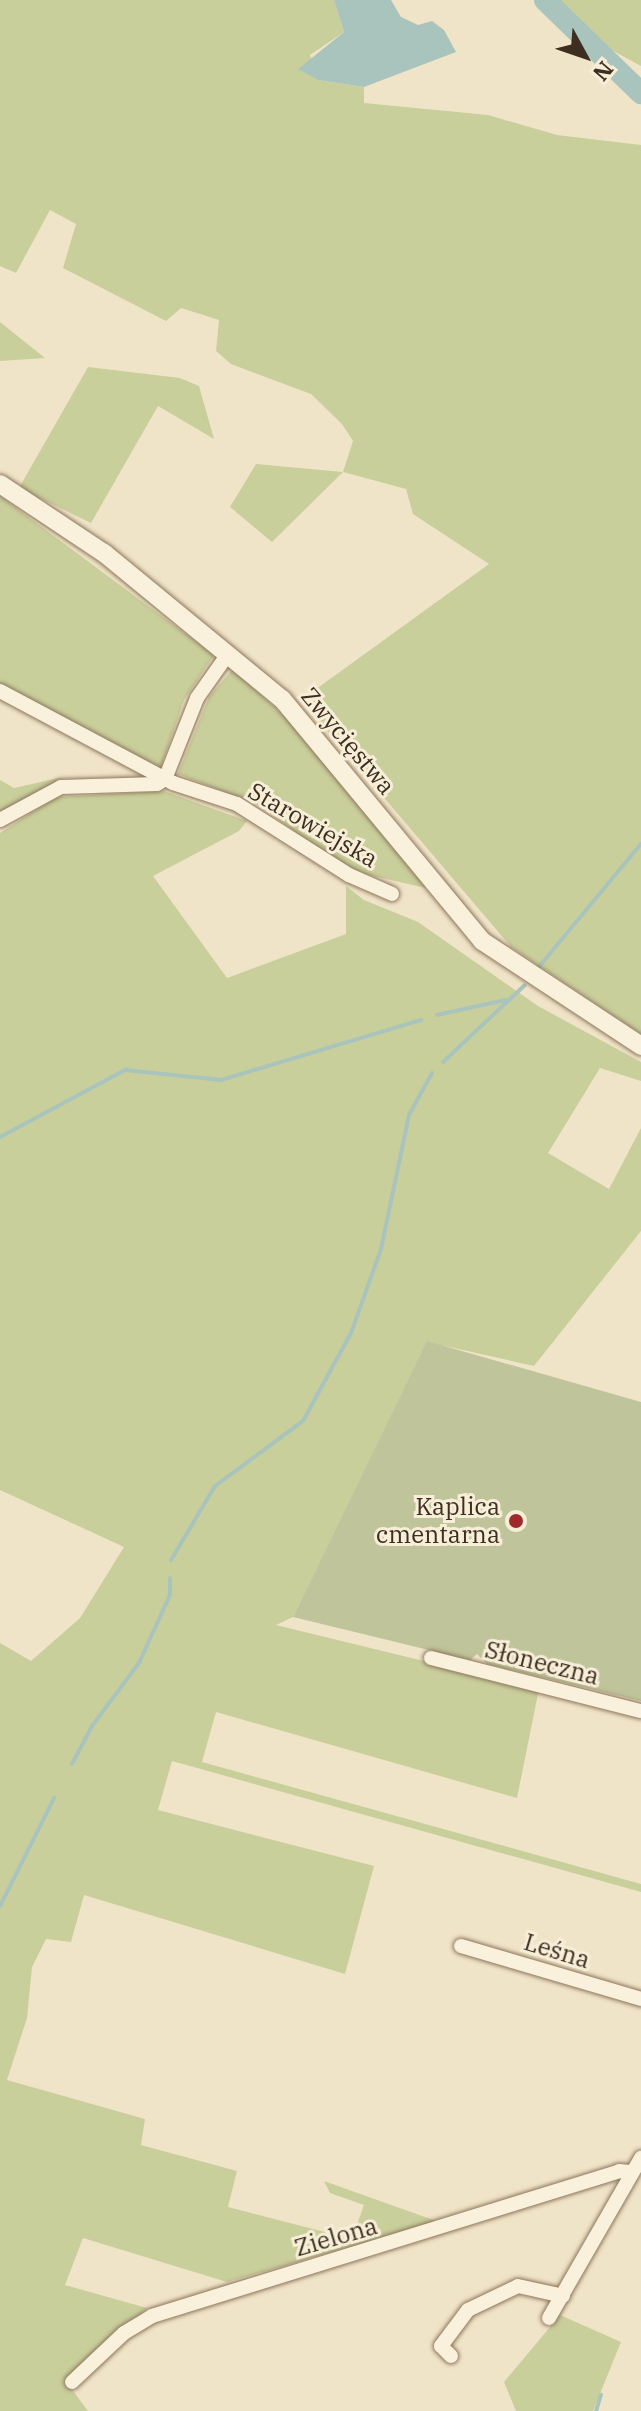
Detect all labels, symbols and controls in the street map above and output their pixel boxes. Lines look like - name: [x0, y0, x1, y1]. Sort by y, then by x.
- north arrow: [545, 16, 625, 96]
- text: N: [587, 56, 620, 88]
- street label: Zwycięstwa: [295, 682, 401, 800]
- street label: Starowiejska: [243, 776, 383, 874]
- place label: Kaplica cmentarna: [376, 1493, 500, 1549]
- marker: Kaplica cmentarna: [507, 1512, 525, 1530]
- street label: Słoneczna: [482, 1635, 602, 1691]
- street label: Leśna: [521, 1927, 593, 1975]
- street label: Zielona: [291, 2211, 381, 2263]

